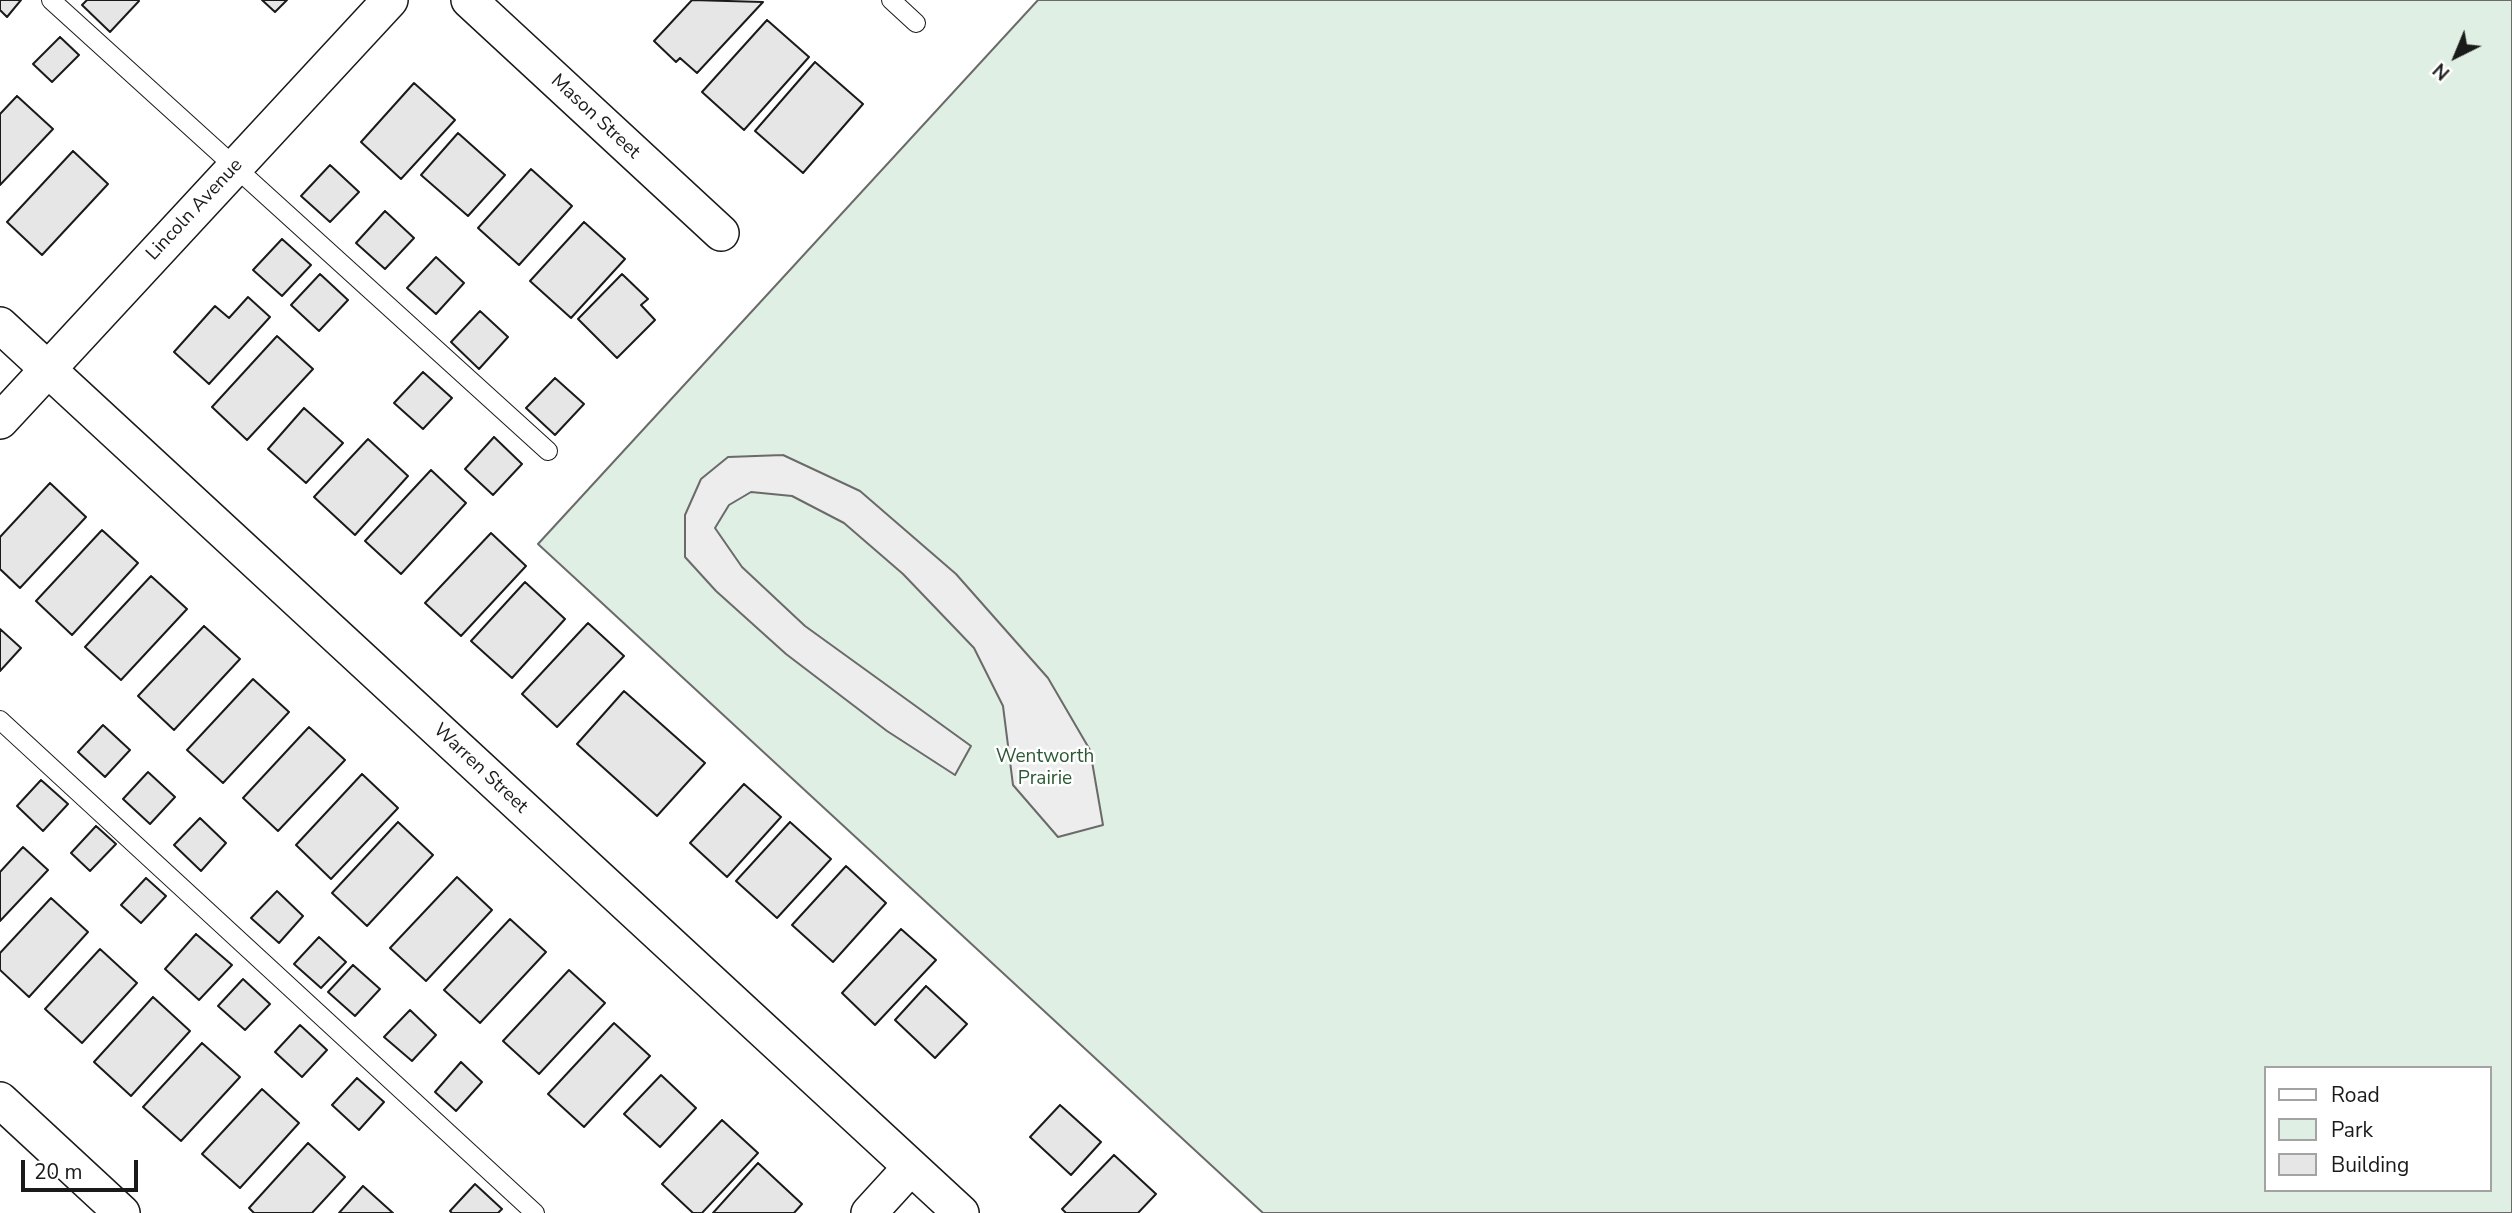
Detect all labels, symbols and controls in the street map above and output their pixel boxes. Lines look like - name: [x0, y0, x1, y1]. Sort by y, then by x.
- north arrow: [2421, 21, 2491, 91]
- text: N: [2428, 57, 2456, 86]
- street label: Mason Street: [546, 70, 644, 164]
- street label: Lincoln Avenue: [142, 154, 248, 266]
- street label: Warren Street: [428, 719, 532, 819]
- park label: Wentworth Prairie: [996, 746, 1094, 790]
- legend: [2264, 1066, 2491, 1192]
- text: Road: [2331, 1081, 2380, 1109]
- text: Park: [2331, 1116, 2373, 1144]
- scale bar: [24, 1146, 142, 1190]
- text: Building: [2331, 1151, 2409, 1179]
- text: 20 m: [34, 1158, 83, 1186]

